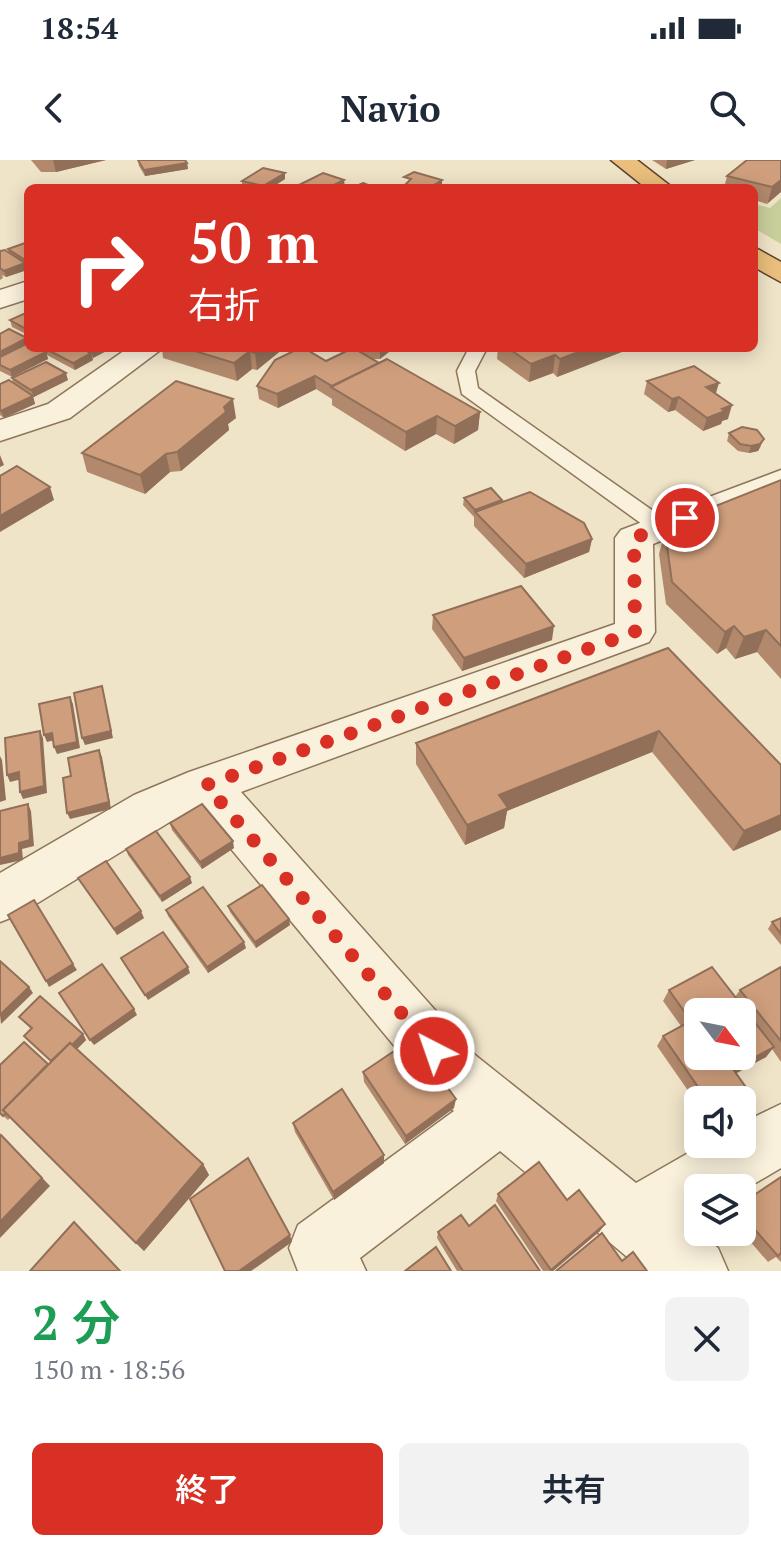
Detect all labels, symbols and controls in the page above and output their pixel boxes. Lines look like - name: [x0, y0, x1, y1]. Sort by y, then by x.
- text: 18:54: [40, 8, 118, 48]
- text: Navio: [340, 85, 441, 132]
- icon: back: [32, 86, 76, 130]
- icon: search: [705, 86, 749, 130]
- text: 50 m: [188, 205, 318, 279]
- icon: right: [56, 216, 160, 320]
- text: 右折: [188, 281, 260, 328]
- pin: [651, 484, 719, 552]
- icon: arrive: [663, 496, 707, 540]
- north arrow: [684, 998, 756, 1070]
- map controls: [684, 998, 756, 1246]
- position arrow: [392, 1009, 476, 1093]
- button: sound: [684, 1086, 756, 1158]
- button: layers: [684, 1174, 756, 1246]
- text: 2 分: [32, 1290, 120, 1354]
- button: close: [665, 1297, 749, 1381]
- text: 150 m · 18:56: [32, 1352, 185, 1386]
- button: 終了: [32, 1443, 383, 1535]
- button: 共有: [399, 1443, 749, 1535]

